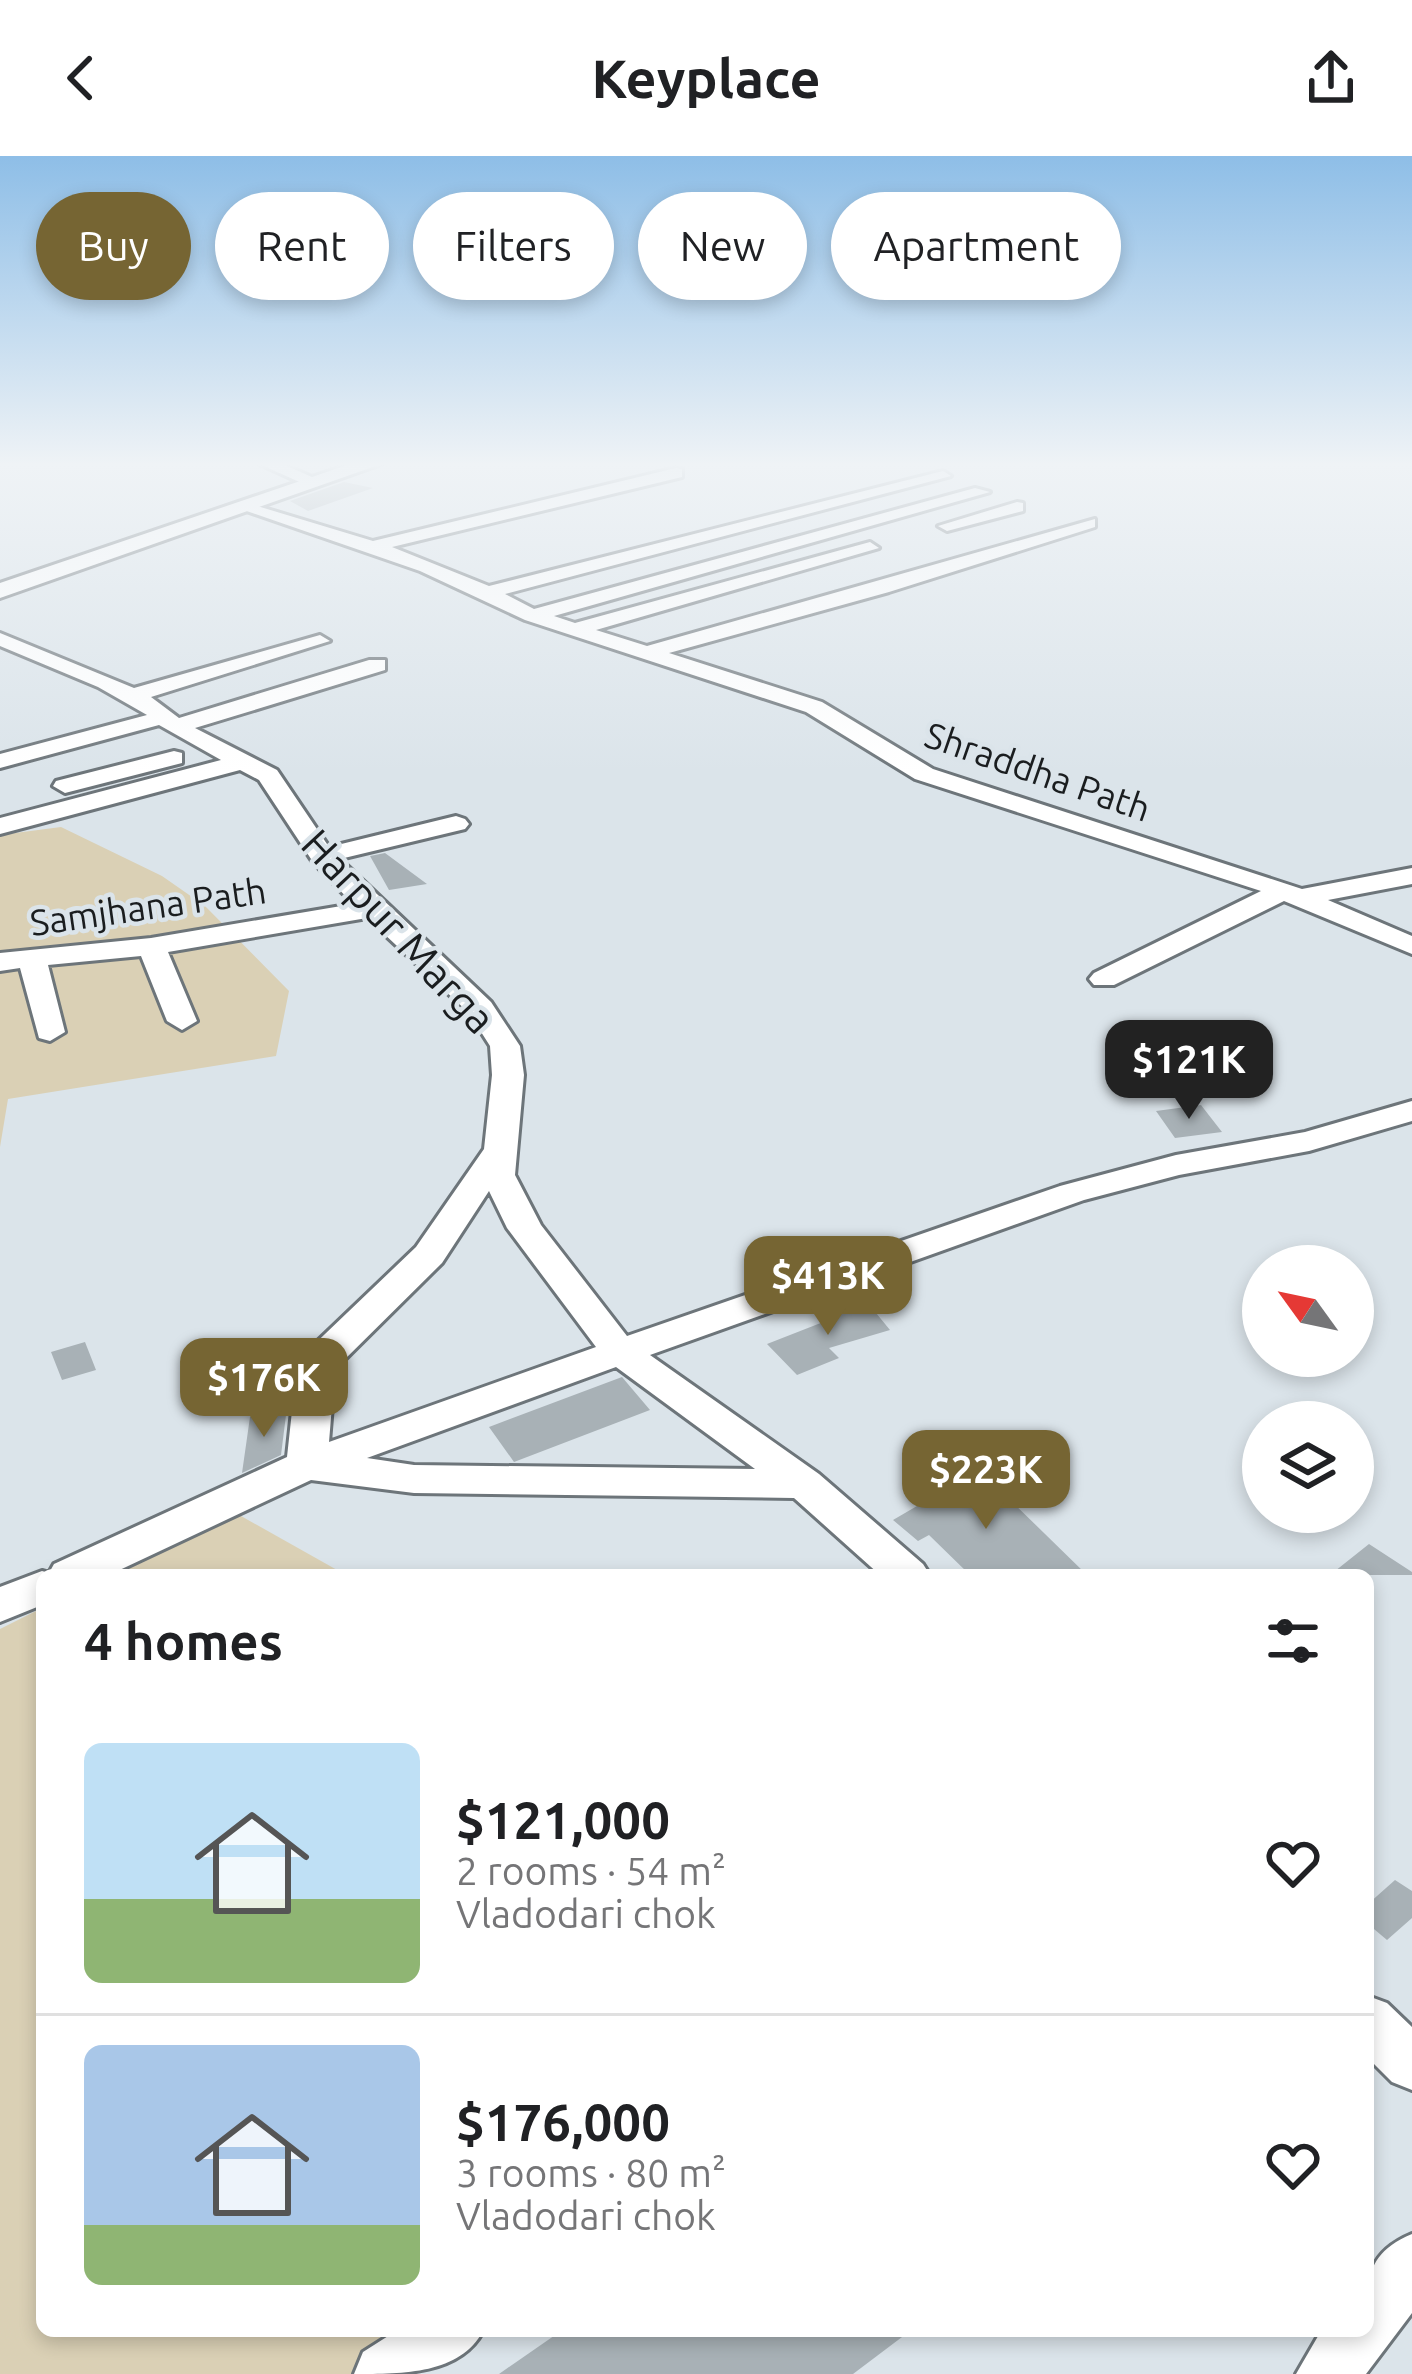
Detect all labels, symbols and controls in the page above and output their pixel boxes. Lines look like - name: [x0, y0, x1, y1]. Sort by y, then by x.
- icon: back: [48, 45, 114, 111]
- icon: share: [1298, 45, 1364, 111]
- text: Keyplace: [591, 48, 821, 108]
- chip: Buy: [36, 192, 191, 300]
- chip: Rent: [215, 192, 389, 300]
- chip: Filters: [413, 192, 614, 300]
- chip: New: [638, 192, 807, 300]
- chip: Apartment: [831, 192, 1121, 300]
- street label: Shraddha Path: [920, 713, 1156, 829]
- street label: Harpur Marga: [293, 820, 505, 1042]
- street label: Samjhana Path: [27, 869, 269, 943]
- pin: $121K: [1105, 1020, 1273, 1122]
- text: $121K: [1132, 1037, 1246, 1080]
- pin: $413K: [744, 1236, 912, 1338]
- north arrow: [1242, 1245, 1374, 1377]
- map controls: [1242, 1245, 1374, 1533]
- text: $413K: [771, 1253, 885, 1296]
- pin: $176K: [180, 1338, 348, 1440]
- text: $176K: [207, 1355, 321, 1398]
- button: layers: [1242, 1401, 1374, 1533]
- pin: $223K: [902, 1430, 1070, 1532]
- text: $223K: [929, 1447, 1043, 1490]
- icon: filters: [1260, 1608, 1326, 1674]
- text: 4 homes: [84, 1612, 283, 1670]
- icon: home: [180, 1791, 324, 1935]
- text: $121,000: [456, 1791, 670, 1849]
- icon: heart: [1260, 1830, 1326, 1896]
- text: 2 rooms · 54 m²: [456, 1849, 726, 1892]
- text: Vladodari chok: [456, 1892, 716, 1935]
- icon: home: [180, 2093, 324, 2237]
- text: $176,000: [456, 2093, 670, 2151]
- icon: heart: [1260, 2132, 1326, 2198]
- text: 3 rooms · 80 m²: [456, 2151, 726, 2194]
- text: Vladodari chok: [456, 2194, 716, 2237]

